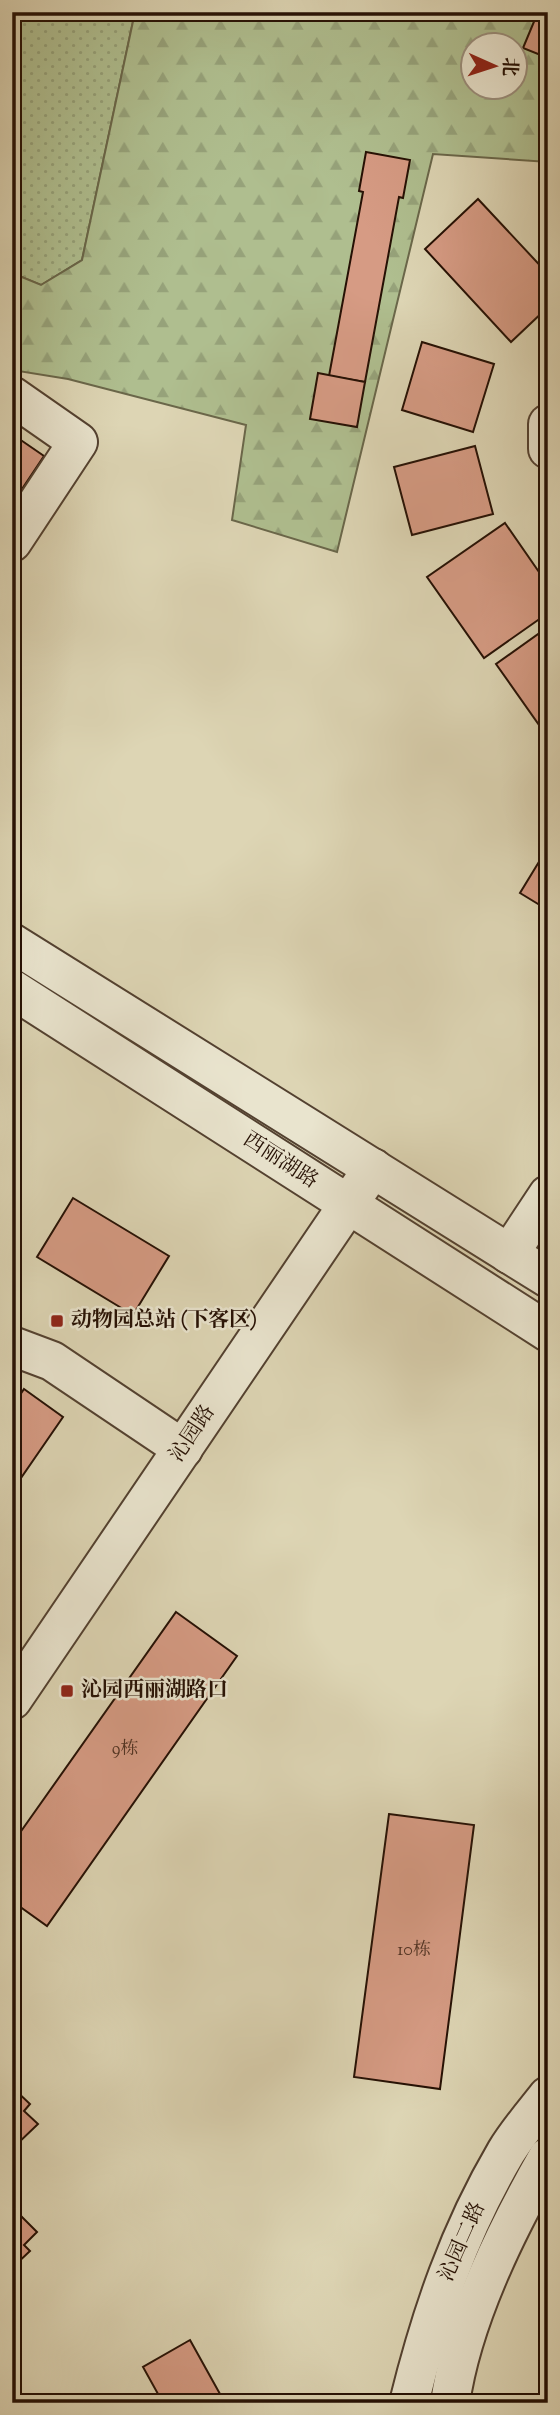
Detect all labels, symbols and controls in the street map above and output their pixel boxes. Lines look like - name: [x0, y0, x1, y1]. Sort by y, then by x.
- north arrow: [458, 32, 528, 102]
- text: 北: [495, 57, 522, 77]
- street label: 西丽湖路: [237, 1126, 323, 1196]
- place label: 动物园总站 (下客区): [71, 1306, 257, 1336]
- marker: 动物园总站 (下客区): [49, 1313, 65, 1329]
- street label: 沁园路: [163, 1399, 223, 1469]
- place label: 沁园西丽湖路口: [81, 1676, 228, 1706]
- marker: 沁园西丽湖路口: [59, 1683, 75, 1699]
- house number: 9栋: [112, 1737, 138, 1763]
- house number: 10栋: [397, 1938, 431, 1964]
- street label: 沁园二路: [432, 2198, 494, 2286]

